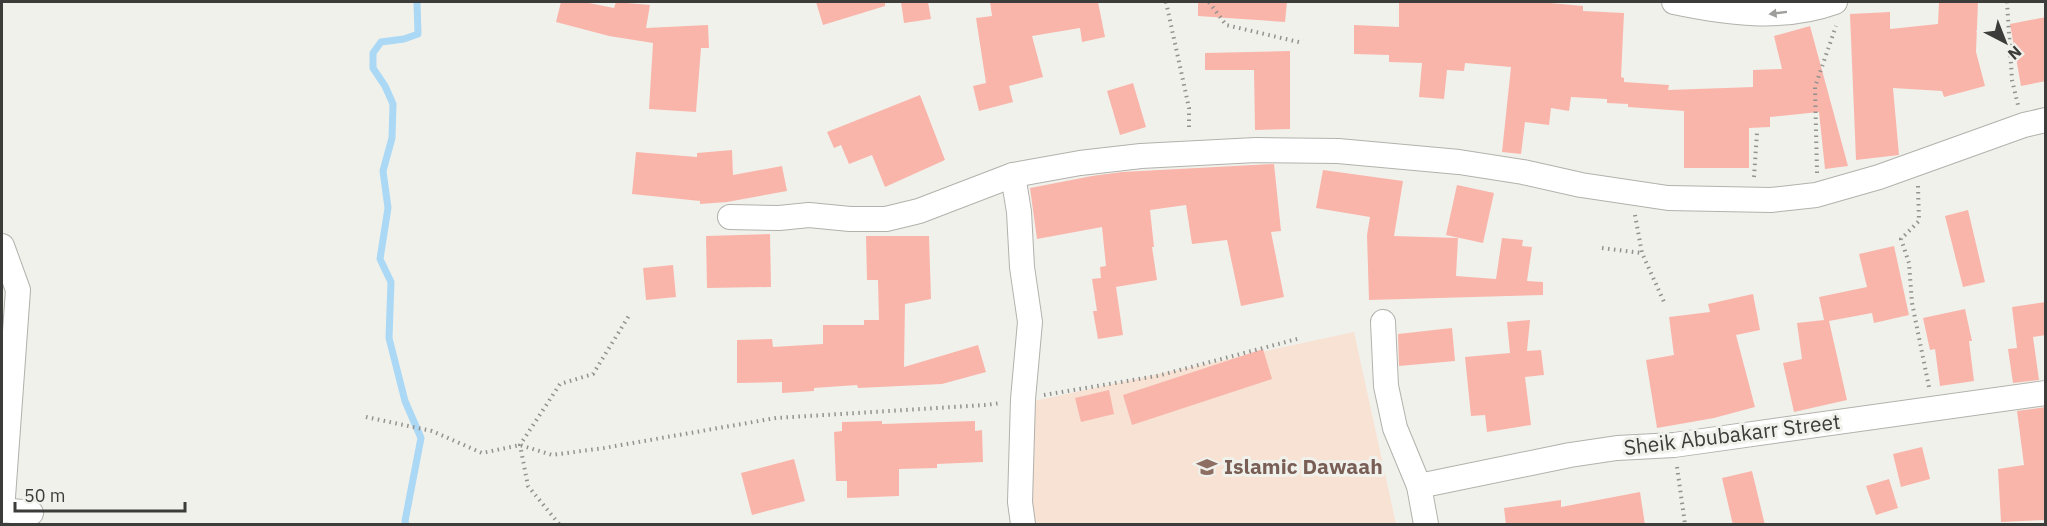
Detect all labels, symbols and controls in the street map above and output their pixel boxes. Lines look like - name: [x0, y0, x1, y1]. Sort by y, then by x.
- one-way arrow: [1768, 9, 1787, 18]
- north arrow: [1975, 12, 2035, 72]
- text: N: [2004, 42, 2026, 64]
- street label: Sheik Abubakarr Street: [1622, 407, 1842, 461]
- place label: Islamic Dawaah: [1224, 452, 1383, 480]
- school or university icon: Islamic Dawaah: [1195, 455, 1219, 479]
- scale bar: [15, 475, 184, 513]
- text: 50 m: [24, 484, 66, 507]

